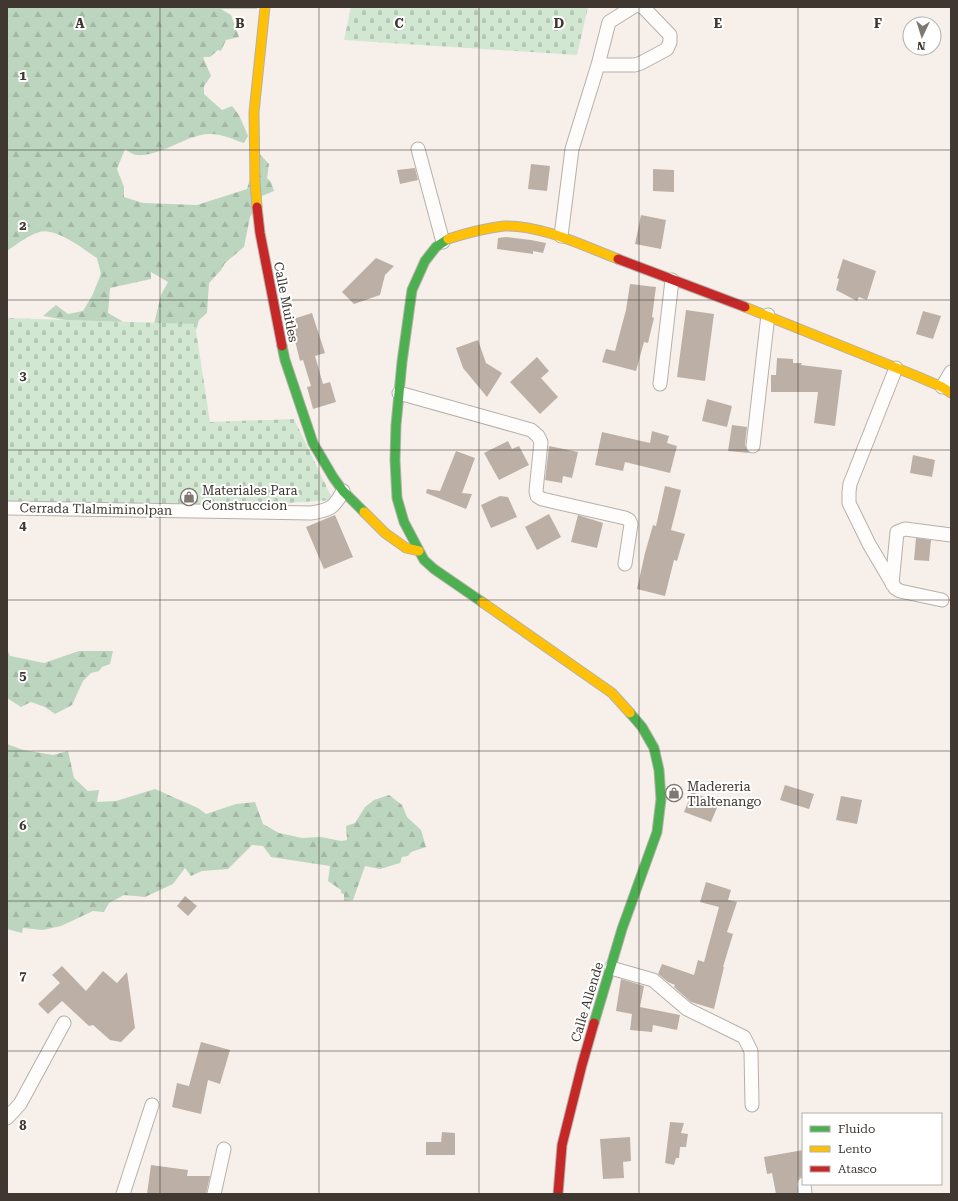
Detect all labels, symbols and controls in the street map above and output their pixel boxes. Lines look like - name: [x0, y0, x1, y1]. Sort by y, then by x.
- text: A: [75, 16, 85, 31]
- text: B: [235, 16, 245, 31]
- text: C: [394, 16, 404, 31]
- text: D: [554, 16, 564, 31]
- text: E: [714, 16, 722, 31]
- text: F: [874, 16, 882, 31]
- north arrow: [902, 16, 942, 56]
- text: N: [916, 39, 926, 52]
- text: 1: [19, 68, 27, 83]
- text: 2: [19, 218, 27, 233]
- street label: Calle Muitles: [271, 261, 301, 343]
- text: 3: [19, 368, 27, 383]
- place label: Materiales Para Construccion: [202, 483, 298, 513]
- shop icon: Materiales Para Construccion: [179, 487, 199, 507]
- street label: Cerrada Tlalmiminolpan: [20, 500, 173, 518]
- text: 4: [19, 518, 27, 533]
- text: 5: [19, 668, 27, 683]
- place label: Madereria Tlaltenango: [687, 779, 762, 809]
- shop icon: Madereria Tlaltenango: [664, 783, 684, 803]
- text: 6: [19, 818, 27, 833]
- street label: Calle Allende: [568, 960, 606, 1044]
- text: 7: [19, 968, 27, 983]
- legend: [802, 1113, 942, 1185]
- text: 8: [19, 1118, 27, 1133]
- text: Fluido: [838, 1122, 875, 1136]
- text: Lento: [838, 1142, 872, 1156]
- text: Atasco: [838, 1162, 877, 1176]

